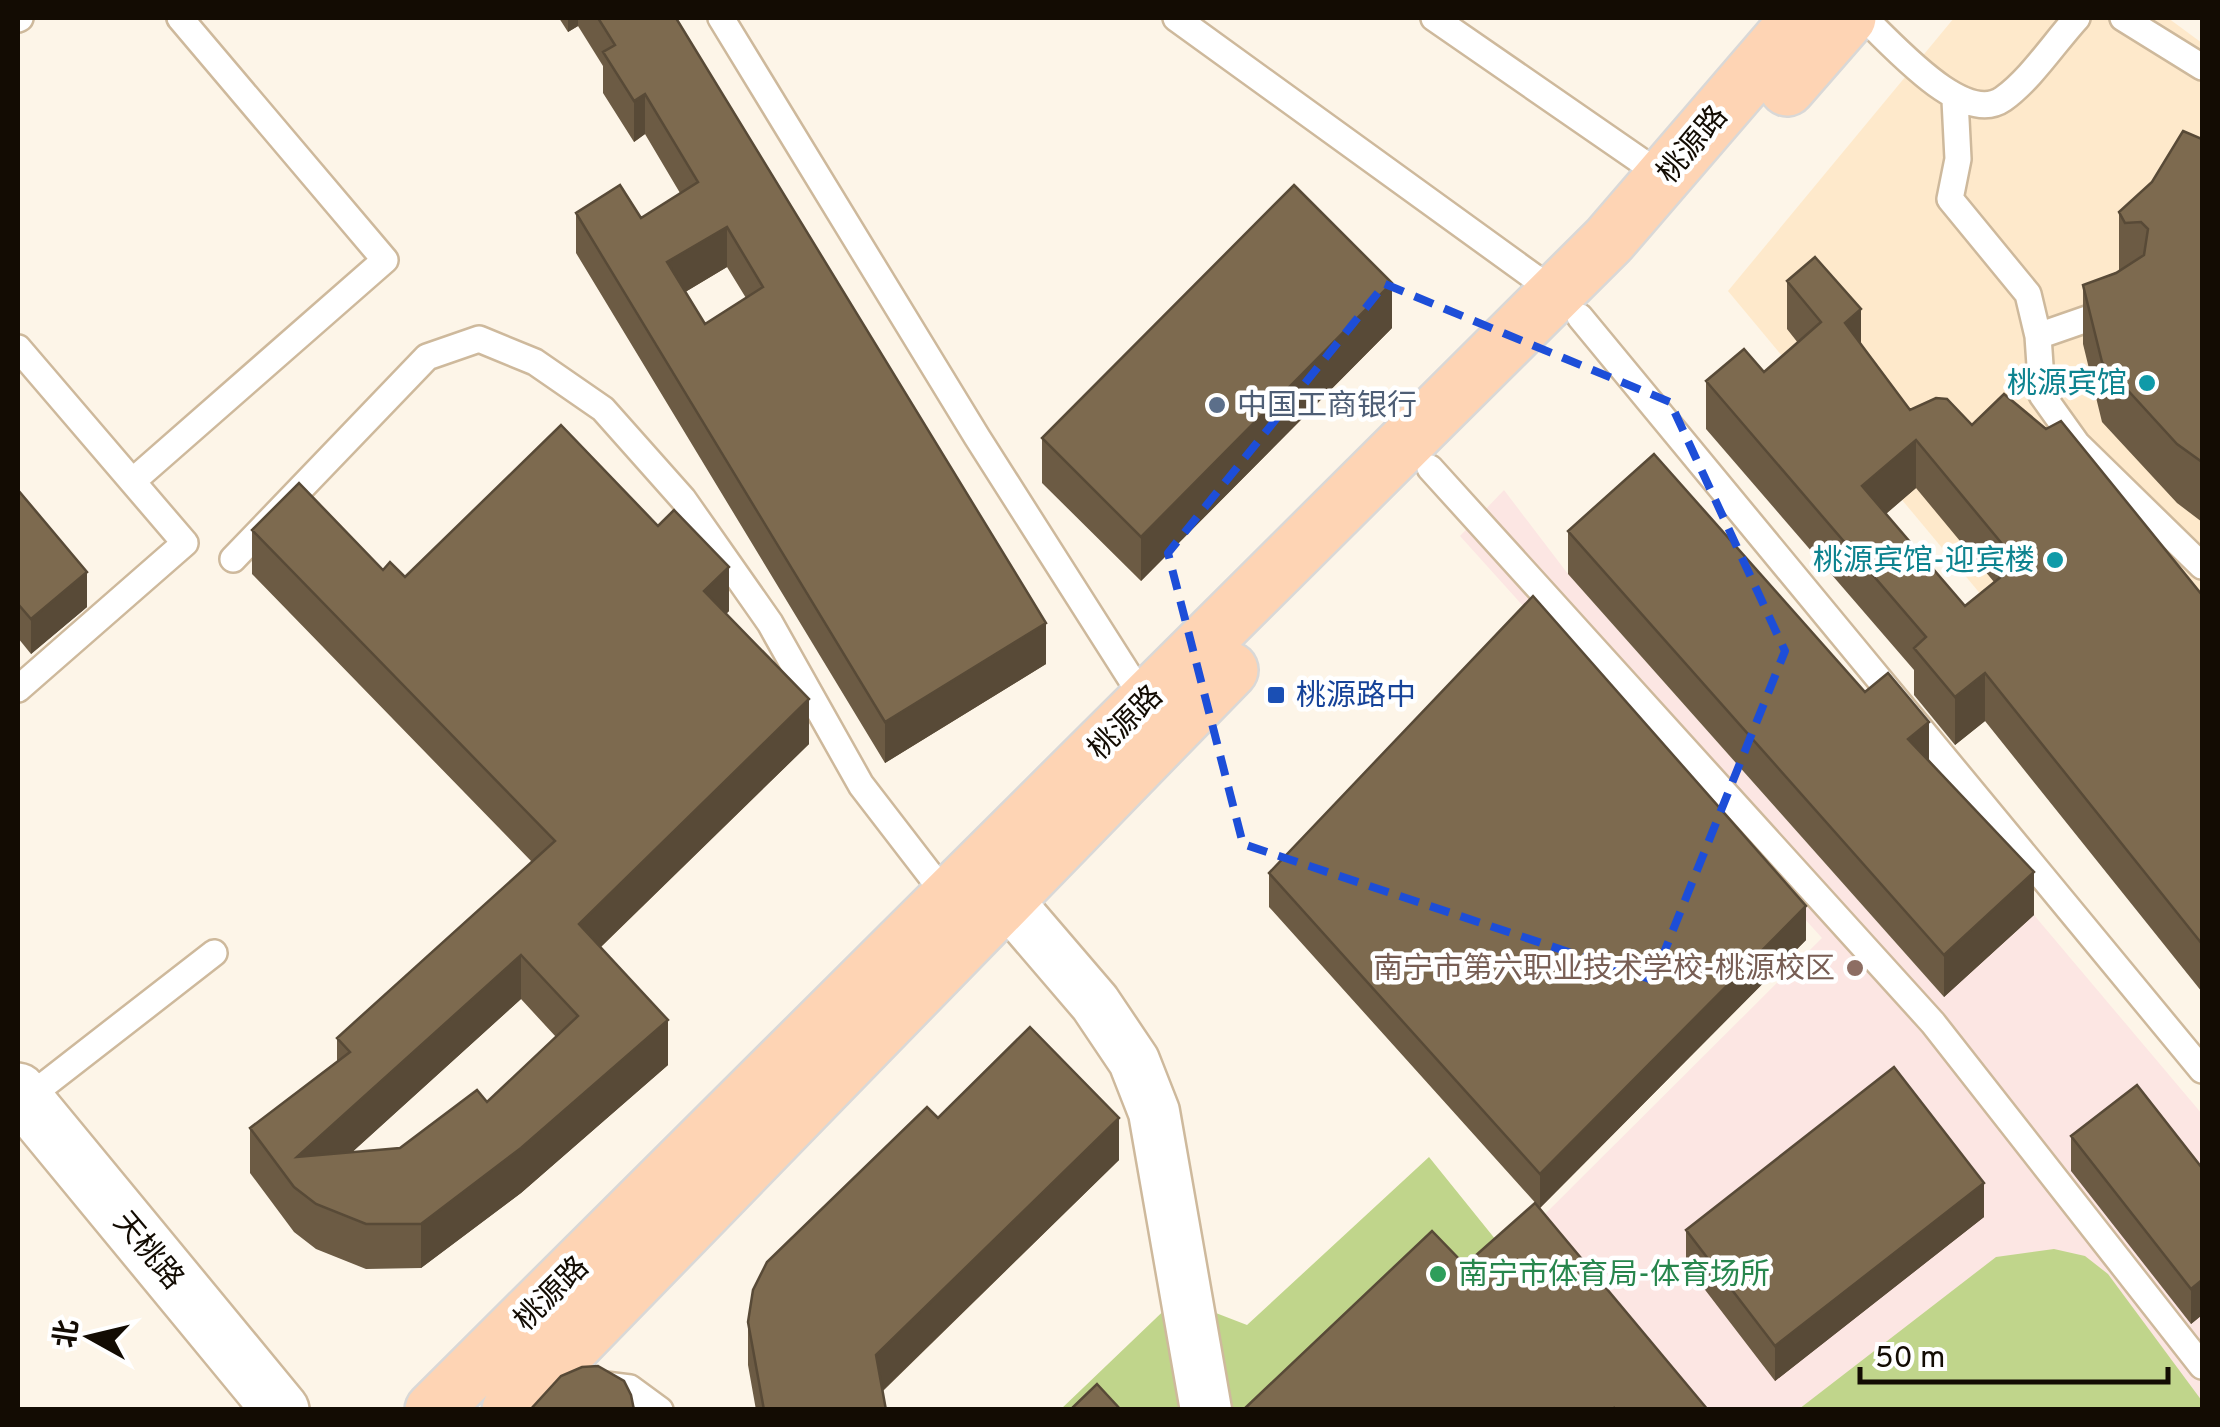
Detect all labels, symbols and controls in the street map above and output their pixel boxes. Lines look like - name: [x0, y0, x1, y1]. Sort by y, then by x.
- street label: 桃源路: [1651, 99, 1737, 192]
- place label: 桃源宾馆: [2007, 367, 2127, 404]
- marker: 桃源宾馆: [2136, 372, 2158, 394]
- place label: 中国工商银行: [1237, 389, 1417, 426]
- marker: 中国工商银行: [1206, 394, 1228, 416]
- place label: 桃源宾馆-迎宾楼: [1813, 544, 2035, 581]
- marker: 桃源宾馆-迎宾楼: [2044, 549, 2066, 571]
- street label: 桃源路: [1082, 679, 1172, 769]
- place label: 桃源路中: [1296, 679, 1416, 716]
- marker: 桃源路中: [1265, 684, 1287, 706]
- place label: 南宁市第六职业技术学校-桃源校区: [1373, 952, 1835, 989]
- marker: 南宁市第六职业技术学校-桃源校区: [1844, 957, 1866, 979]
- street label: 天桃路: [104, 1205, 190, 1298]
- street label: 桃源路: [508, 1250, 598, 1340]
- place label: 南宁市体育局-体育场所: [1458, 1258, 1770, 1295]
- marker: 南宁市体育局-体育场所: [1427, 1263, 1449, 1285]
- north arrow: [40, 1287, 140, 1387]
- text: 北: [48, 1318, 88, 1350]
- scale bar: [1860, 1322, 2168, 1384]
- text: 50 m: [1875, 1341, 1945, 1378]

